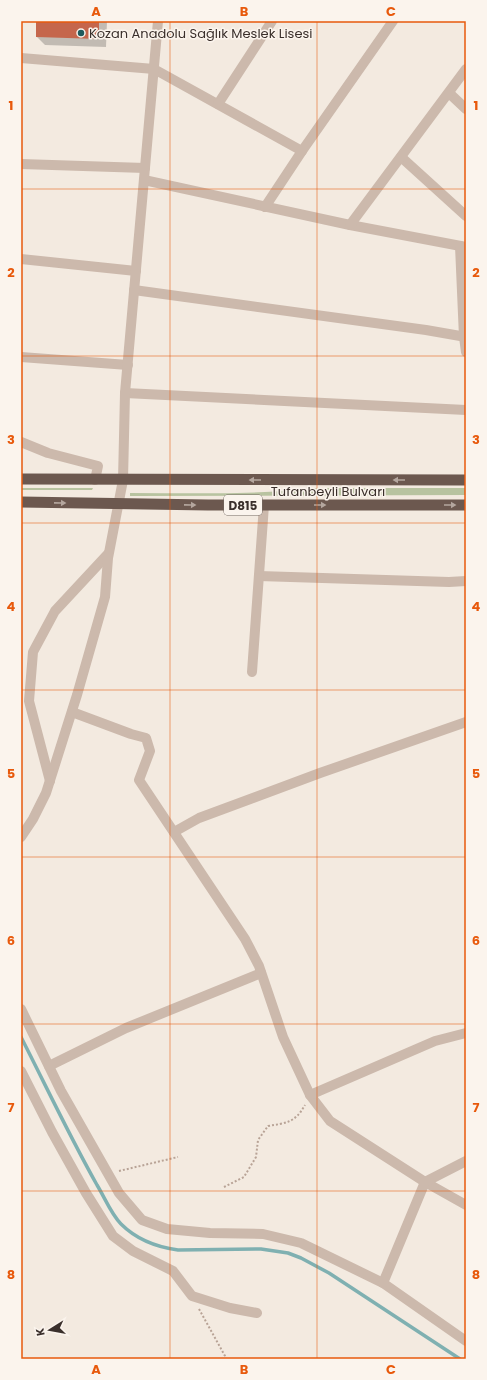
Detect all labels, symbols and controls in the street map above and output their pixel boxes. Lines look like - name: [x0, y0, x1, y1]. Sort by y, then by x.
- text: A: [91, 2, 101, 21]
- text: B: [240, 2, 249, 21]
- text: C: [386, 2, 396, 21]
- place label: Kozan Anadolu Sağlık Meslek Lisesi: [89, 24, 312, 43]
- marker: Kozan Anadolu Sağlık Meslek Lisesi: [76, 28, 86, 38]
- text: 1: [9, 96, 13, 115]
- text: 1: [474, 96, 478, 115]
- text: 2: [7, 263, 15, 282]
- text: 2: [472, 263, 480, 282]
- text: 3: [7, 430, 15, 449]
- text: 3: [472, 430, 480, 449]
- one-way arrow: [248, 477, 261, 483]
- one-way arrow: [392, 477, 405, 483]
- street label: Tufanbeyli Bulvarı: [271, 482, 385, 501]
- road number: D815: [224, 495, 262, 515]
- one-way arrow: [54, 500, 67, 506]
- one-way arrow: [184, 502, 197, 508]
- one-way arrow: [314, 502, 327, 508]
- one-way arrow: [444, 502, 457, 508]
- text: 4: [7, 597, 16, 616]
- text: 4: [472, 597, 481, 616]
- text: 5: [7, 764, 15, 783]
- text: 5: [472, 764, 480, 783]
- text: 6: [7, 931, 15, 950]
- text: 6: [472, 931, 480, 950]
- text: 7: [8, 1098, 15, 1117]
- text: 7: [473, 1098, 480, 1117]
- text: 8: [7, 1265, 15, 1284]
- text: 8: [472, 1265, 480, 1284]
- north arrow: [30, 1310, 70, 1350]
- text: K: [32, 1326, 49, 1337]
- text: A: [91, 1360, 101, 1379]
- text: B: [240, 1360, 249, 1379]
- text: C: [386, 1360, 396, 1379]

